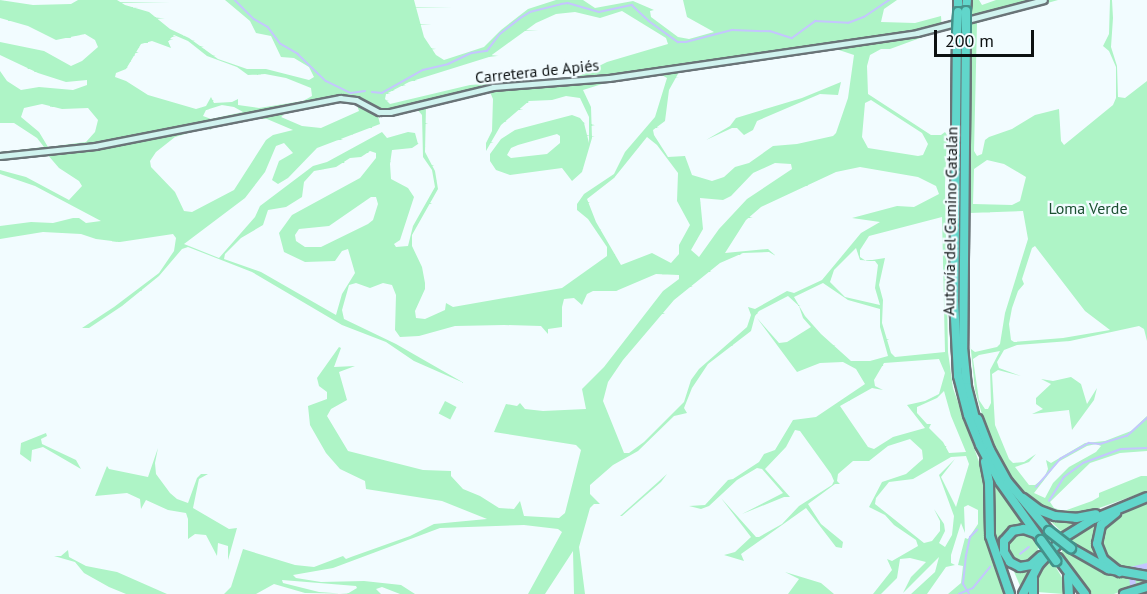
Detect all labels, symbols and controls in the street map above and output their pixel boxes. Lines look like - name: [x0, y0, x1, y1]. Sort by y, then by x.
- scale bar: [937, 18, 1038, 56]
- text: 200 m: [945, 29, 994, 52]
- street label: Carretera de Apiés: [474, 55, 600, 87]
- street label: Autovía del Camino Catalán: [939, 126, 961, 316]
- park label: Loma Verde: [1048, 198, 1128, 218]

